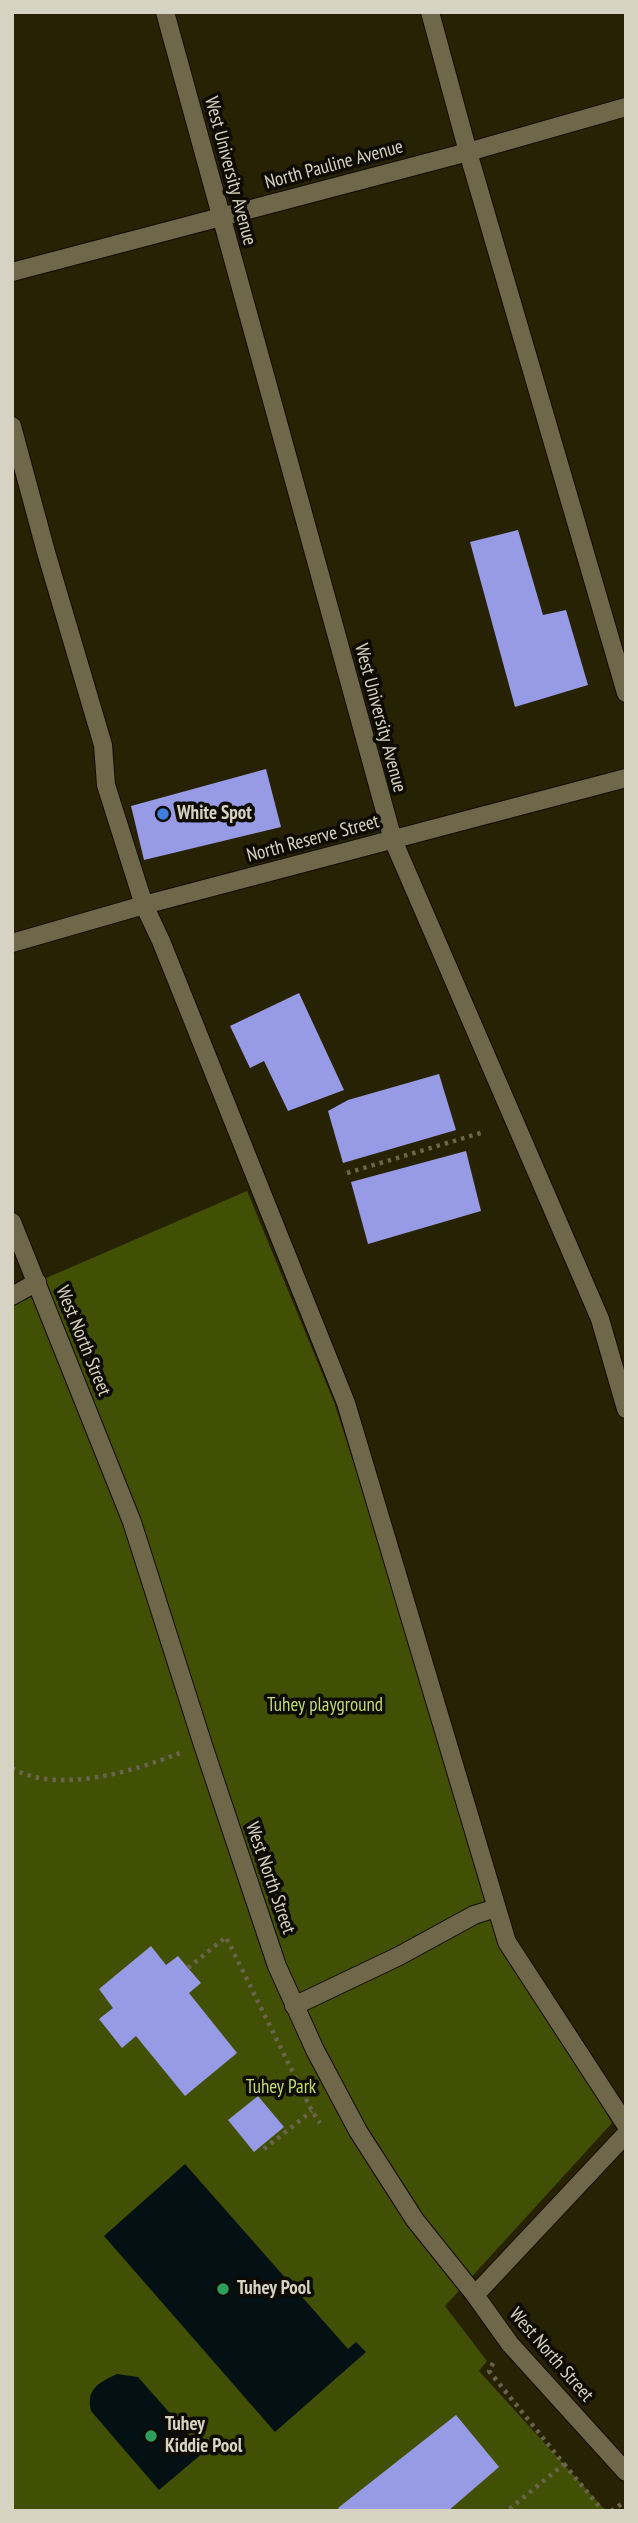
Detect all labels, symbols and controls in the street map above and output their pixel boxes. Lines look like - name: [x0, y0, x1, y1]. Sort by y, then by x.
- street label: West University Avenue: [199, 94, 261, 248]
- street label: North Pauline Avenue: [262, 136, 406, 194]
- street label: West University Avenue: [349, 641, 411, 795]
- place label: White Spot: [177, 803, 252, 825]
- marker: White Spot: [155, 806, 171, 822]
- street label: North Reserve Street: [244, 810, 382, 868]
- street label: West North Street: [51, 1283, 115, 1399]
- park label: Tuhey playground: [267, 1695, 383, 1717]
- street label: West North Street: [240, 1819, 300, 1937]
- park label: Tuhey Park: [246, 2077, 316, 2099]
- place label: Tuhey Pool: [237, 2278, 311, 2300]
- marker: Tuhey Pool: [215, 2281, 231, 2297]
- street label: West North Street: [504, 2304, 598, 2406]
- place label: Tuhey Kiddie Pool: [165, 2414, 242, 2458]
- marker: Tuhey Kiddie Pool: [143, 2428, 159, 2444]

